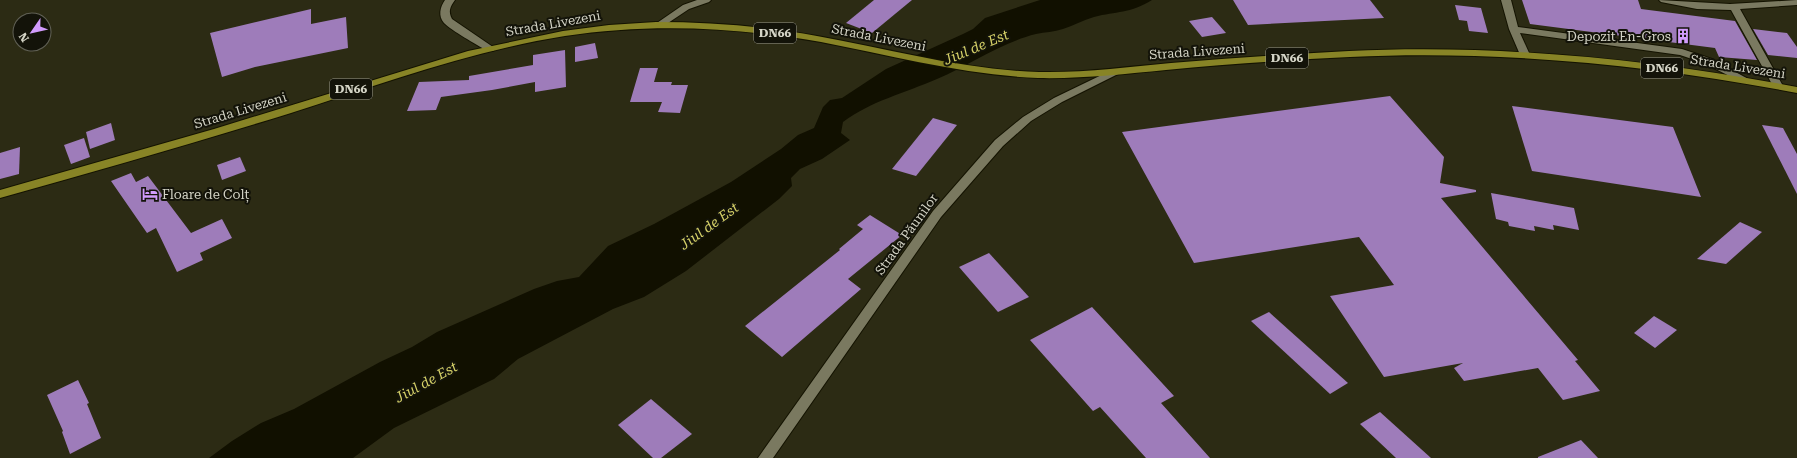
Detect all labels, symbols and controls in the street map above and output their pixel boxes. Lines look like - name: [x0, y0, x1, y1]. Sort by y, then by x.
- street label: Strada Livezeni: [505, 8, 602, 39]
- north arrow: [12, 12, 52, 52]
- street label: Strada Livezeni: [830, 21, 927, 54]
- road number: DN66: [754, 23, 796, 43]
- water label: Jiul de Est: [940, 26, 1012, 68]
- building icon: Depozit En-Gros: [1674, 27, 1692, 45]
- place label: Depozit En-Gros: [1567, 29, 1671, 44]
- text: N: [16, 30, 32, 44]
- street label: Strada Livezeni: [1149, 41, 1245, 62]
- road number: DN66: [1266, 48, 1308, 68]
- street label: Strada Livezeni: [1689, 52, 1787, 81]
- road number: DN66: [1641, 58, 1683, 78]
- road number: DN66: [330, 79, 372, 99]
- street label: Strada Livezeni: [192, 89, 288, 132]
- hotel icon: Floare de Colț: [141, 185, 159, 203]
- place label: Floare de Colț: [162, 187, 249, 203]
- street label: Strada Păunilor: [872, 190, 941, 278]
- water label: Jiul de Est: [676, 199, 742, 253]
- water label: Jiul de Est: [391, 358, 461, 406]

